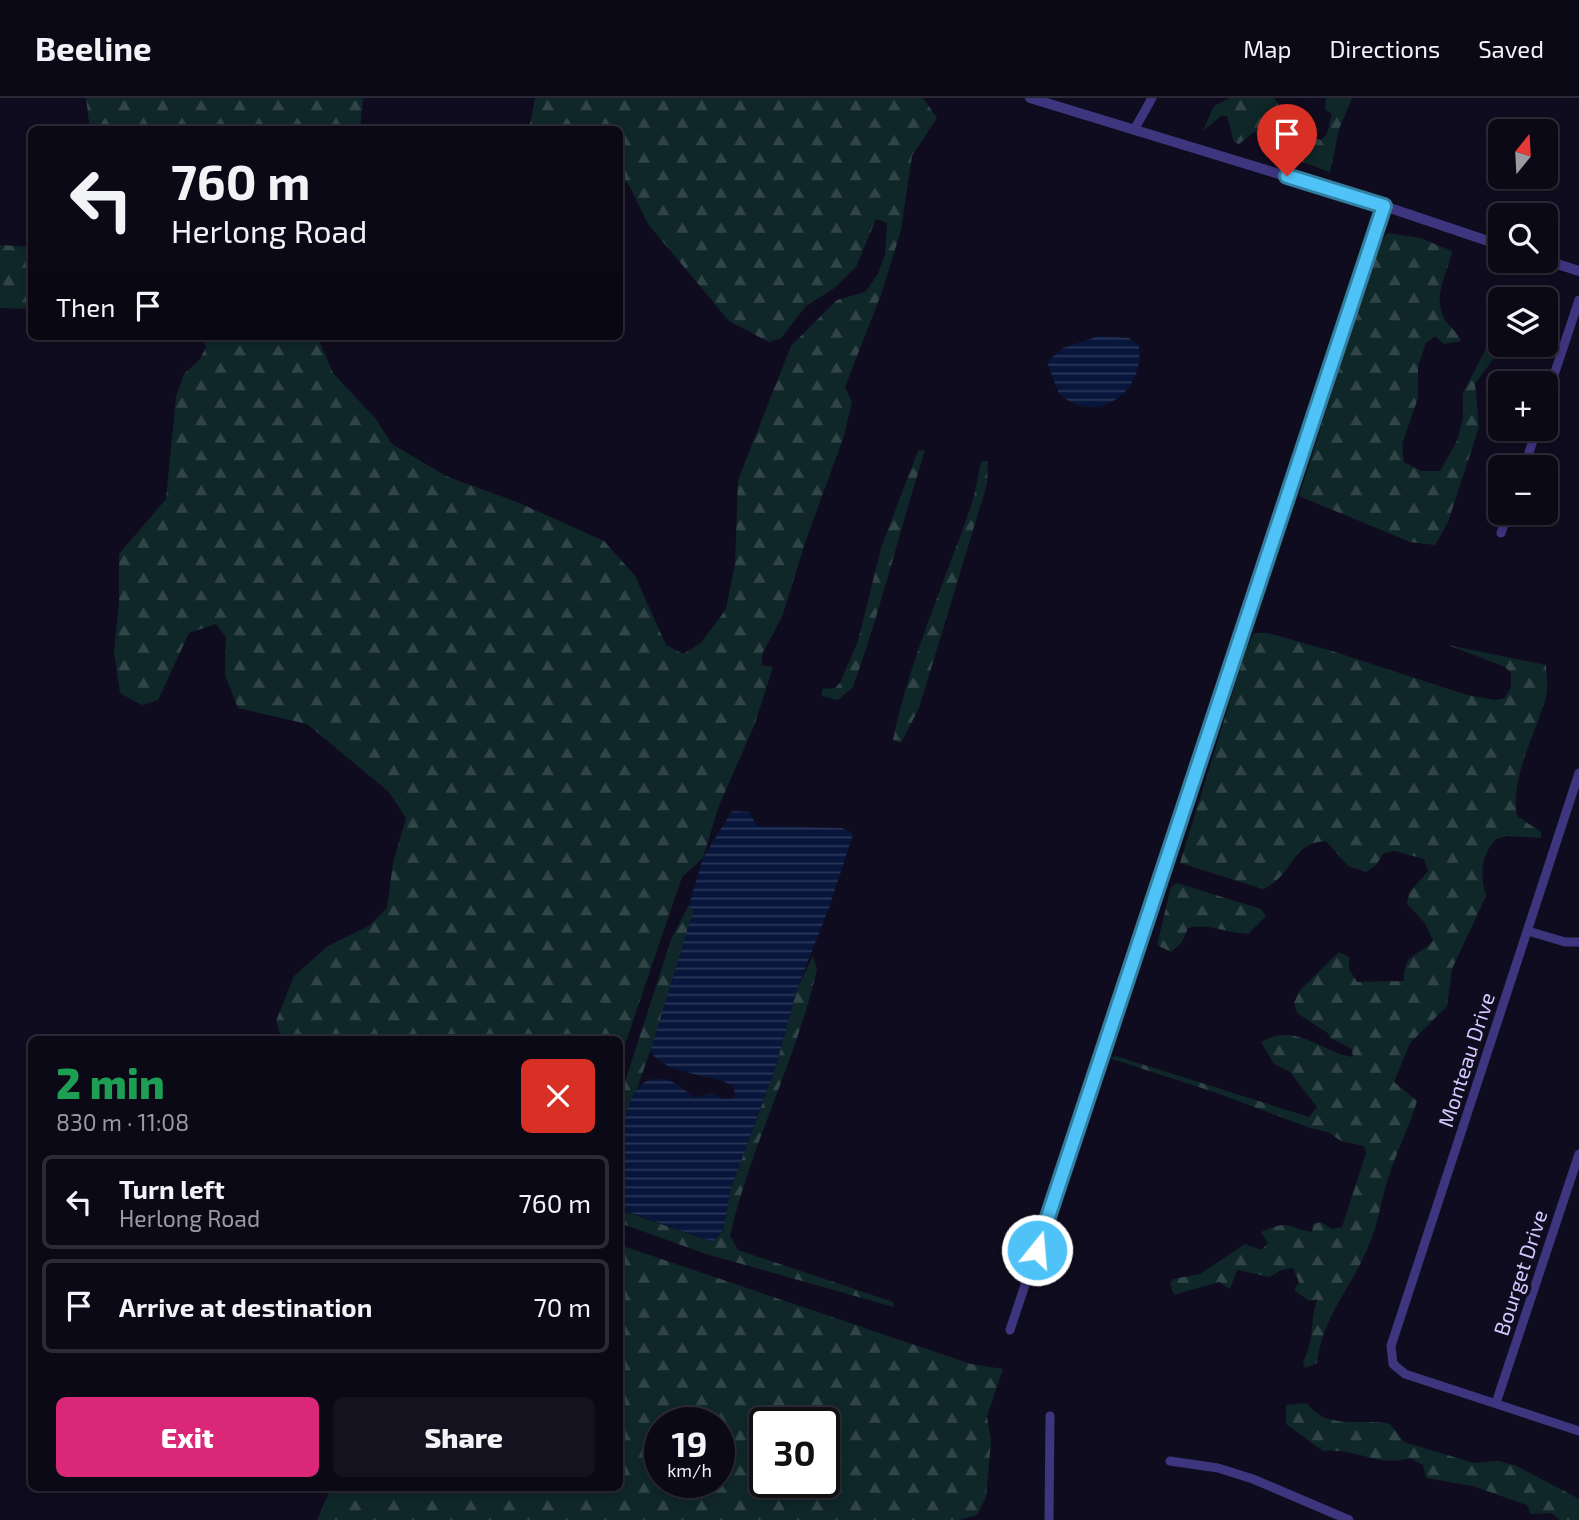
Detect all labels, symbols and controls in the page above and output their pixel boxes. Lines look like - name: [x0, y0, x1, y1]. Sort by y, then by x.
- text: Beeline: [35, 28, 152, 68]
- text: Map: [1243, 34, 1291, 63]
- text: Directions: [1329, 34, 1440, 63]
- text: Saved: [1478, 34, 1544, 63]
- pin: [1257, 104, 1317, 176]
- icon: arrive: [1268, 115, 1306, 153]
- north arrow: [1488, 119, 1558, 189]
- map controls: [1488, 119, 1558, 525]
- text: 760 m: [171, 151, 310, 210]
- icon: left: [56, 154, 147, 245]
- button: search: [1488, 203, 1558, 273]
- text: Herlong Road: [171, 211, 367, 249]
- icon: arrive: [129, 287, 167, 325]
- button: layers: [1488, 287, 1558, 357]
- text: Then: [56, 291, 115, 322]
- button: +: [1488, 371, 1558, 441]
- button: −: [1488, 455, 1558, 525]
- street label: Monteau Drive: [1432, 989, 1499, 1130]
- text: 2 min: [56, 1057, 165, 1107]
- button: close: [521, 1059, 595, 1133]
- text: 830 m · 11:08: [56, 1108, 189, 1136]
- text: Turn left: [119, 1173, 225, 1204]
- icon: left: [60, 1183, 98, 1221]
- text: 760 m: [519, 1187, 591, 1218]
- text: Herlong Road: [119, 1204, 260, 1232]
- street label: Bourget Drive: [1487, 1207, 1552, 1339]
- position arrow: [1000, 1213, 1074, 1287]
- icon: arrive: [60, 1287, 98, 1325]
- text: Arrive at destination: [119, 1291, 372, 1322]
- text: 70 m: [533, 1291, 591, 1322]
- button: Exit: [56, 1397, 319, 1477]
- button: Share: [333, 1397, 595, 1477]
- speed limit sign: 30: [749, 1407, 840, 1498]
- text: 19: [672, 1422, 707, 1464]
- text: km/h: [667, 1459, 712, 1481]

